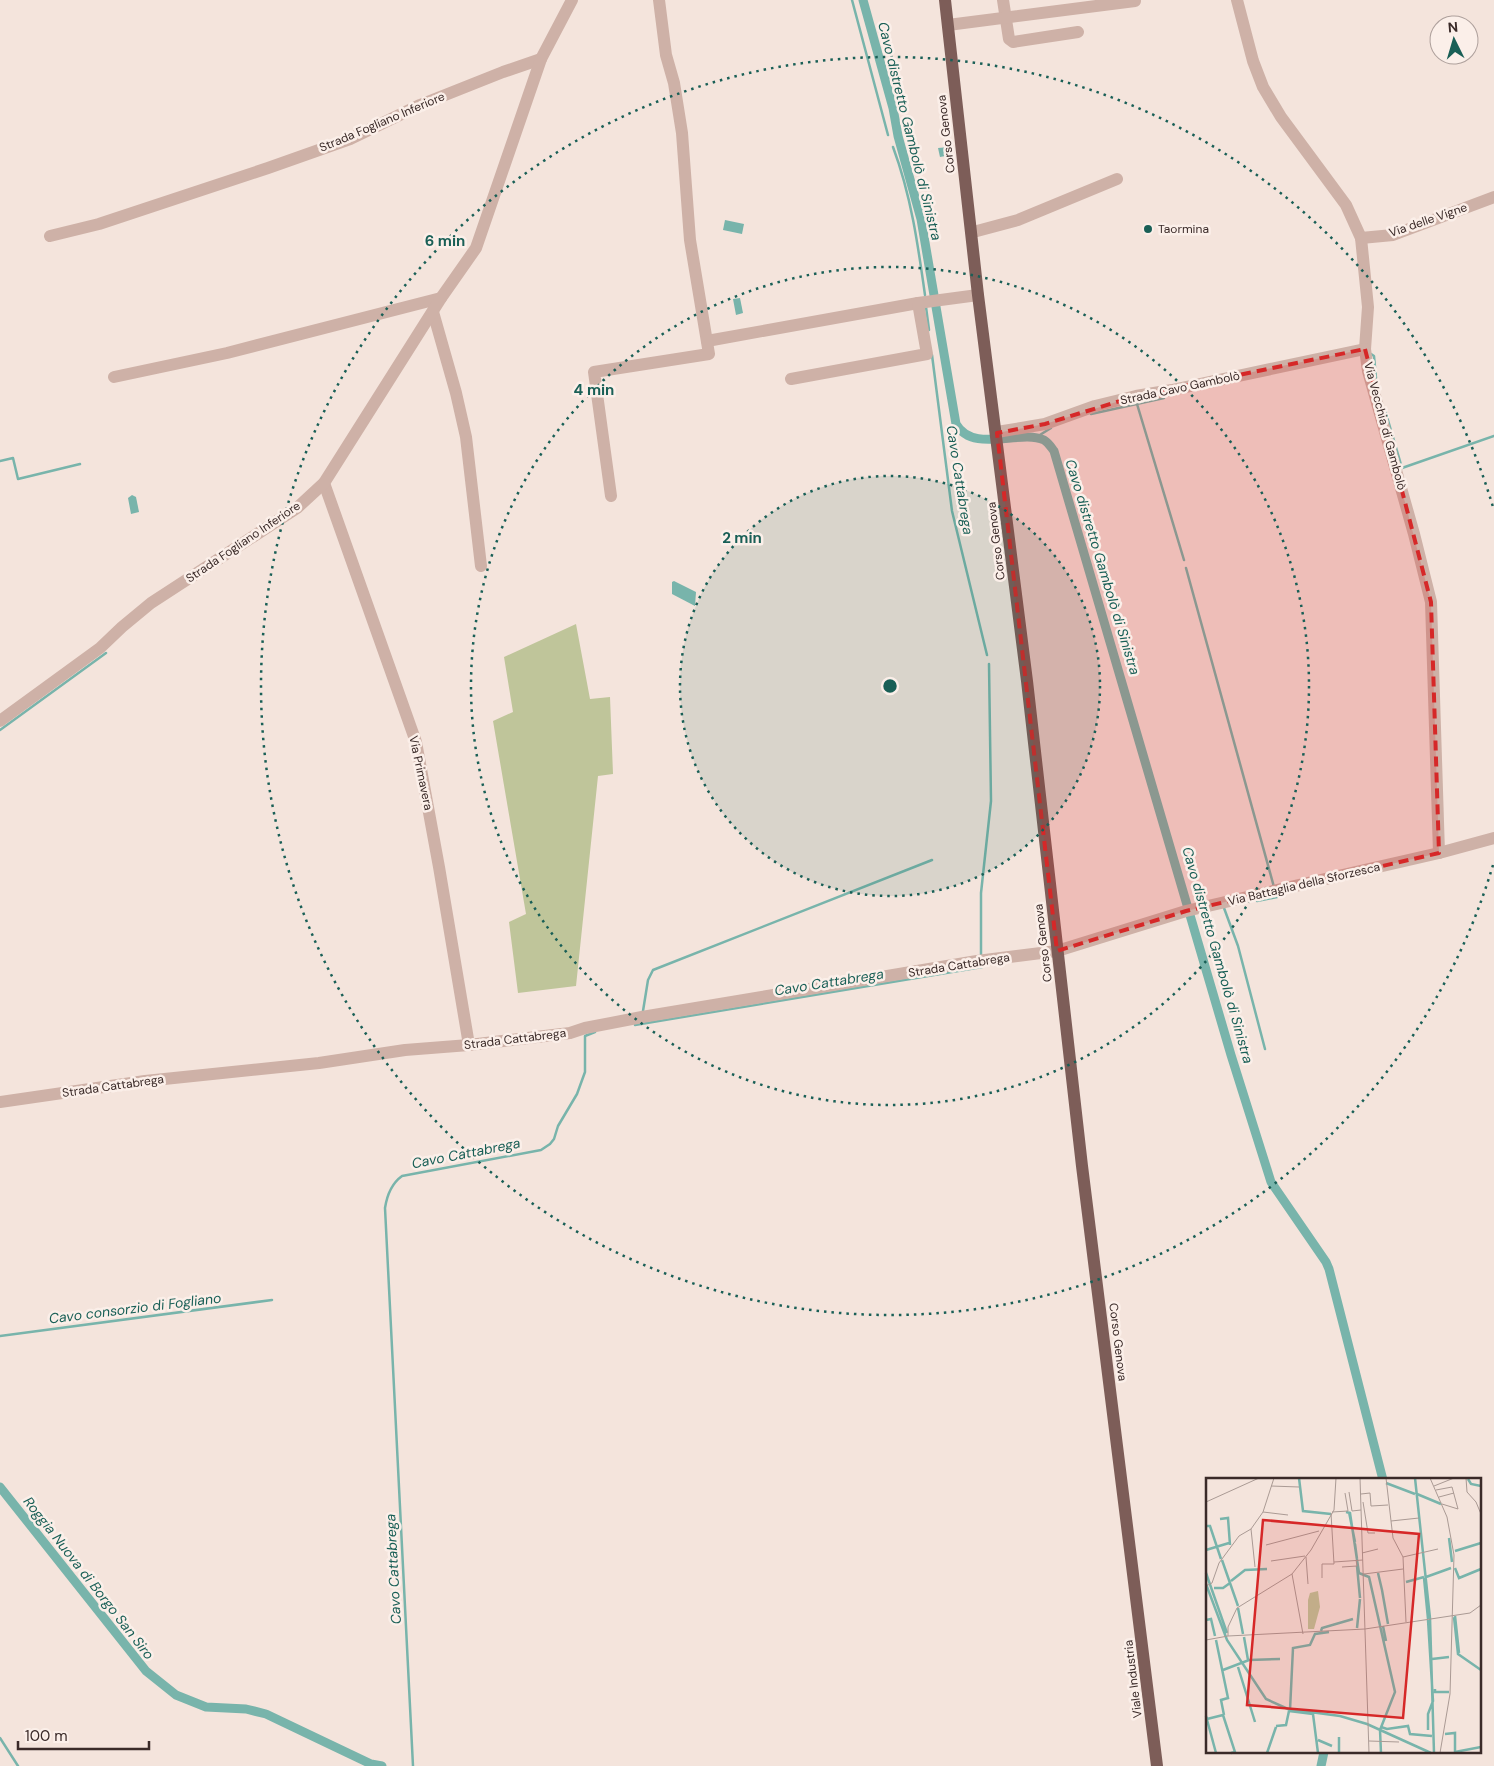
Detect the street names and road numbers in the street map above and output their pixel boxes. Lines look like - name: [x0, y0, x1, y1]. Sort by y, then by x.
- street label: Strada Fogliano Inferiore: [317, 88, 447, 156]
- street label: Corso Genova: [933, 94, 959, 174]
- street label: Via delle Vigne: [1387, 199, 1469, 241]
- street label: Via Vecchia di Gambolò: [1360, 360, 1410, 492]
- street label: Strada Cavo Gambolò: [1119, 368, 1241, 408]
- street label: Strada Fogliano Inferiore: [183, 498, 303, 586]
- street label: Corso Genova: [983, 501, 1009, 581]
- street label: Via Primavera: [405, 734, 437, 812]
- street label: Via Battaglia della Sforzesca: [1226, 859, 1382, 909]
- street label: Corso Genova: [1030, 903, 1056, 983]
- street label: Strada Cattabrega: [907, 949, 1011, 981]
- street label: Strada Cattabrega: [463, 1025, 567, 1053]
- street label: Strada Cattabrega: [61, 1071, 165, 1101]
- street label: Corso Genova: [1105, 1302, 1131, 1382]
- street label: Viale Industria: [1120, 1639, 1146, 1719]

